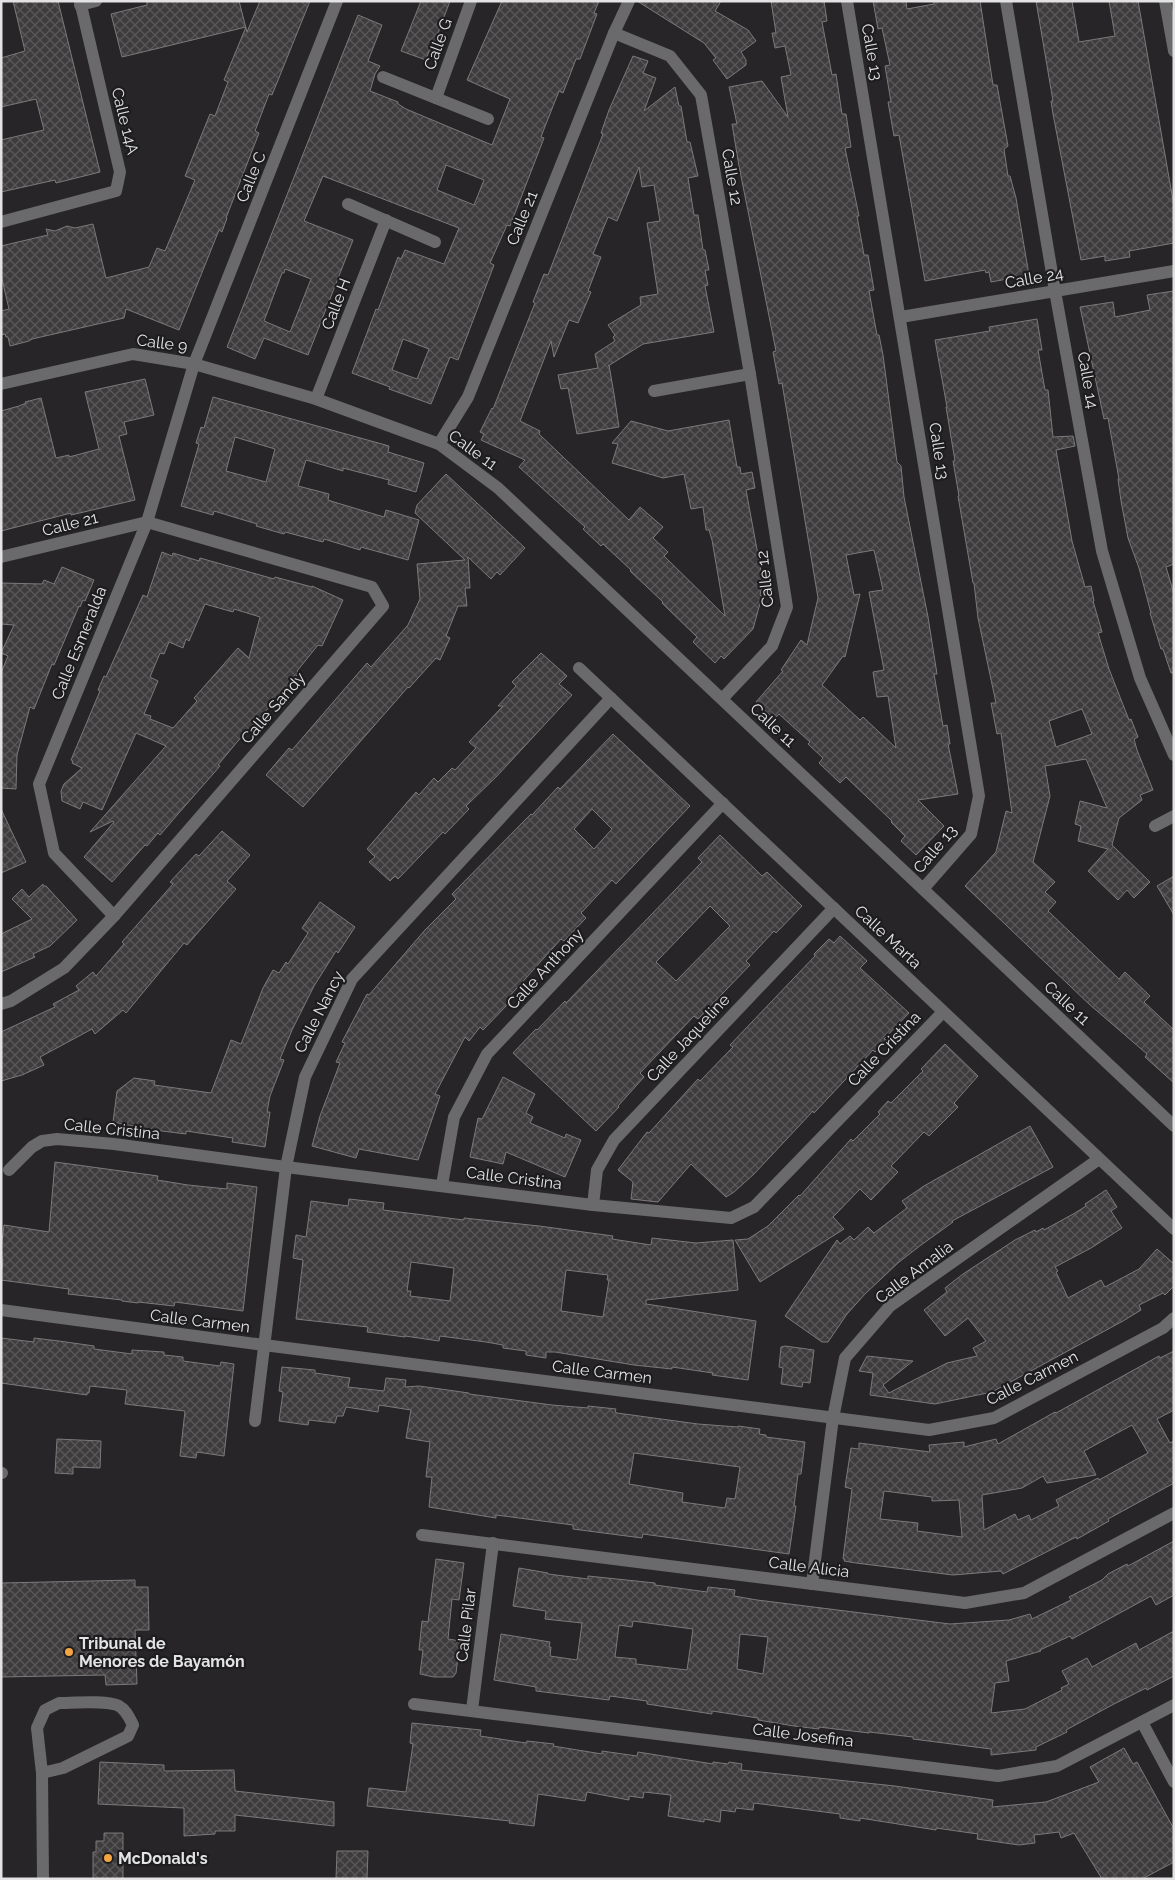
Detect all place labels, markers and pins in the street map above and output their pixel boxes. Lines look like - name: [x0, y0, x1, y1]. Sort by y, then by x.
- place label: Tribunal de Menores de Bayamón: [79, 1634, 245, 1671]
- marker: Tribunal de Menores de Bayamón: [63, 1646, 75, 1658]
- place label: McDonald's: [118, 1849, 208, 1868]
- marker: McDonald's: [102, 1852, 114, 1864]

